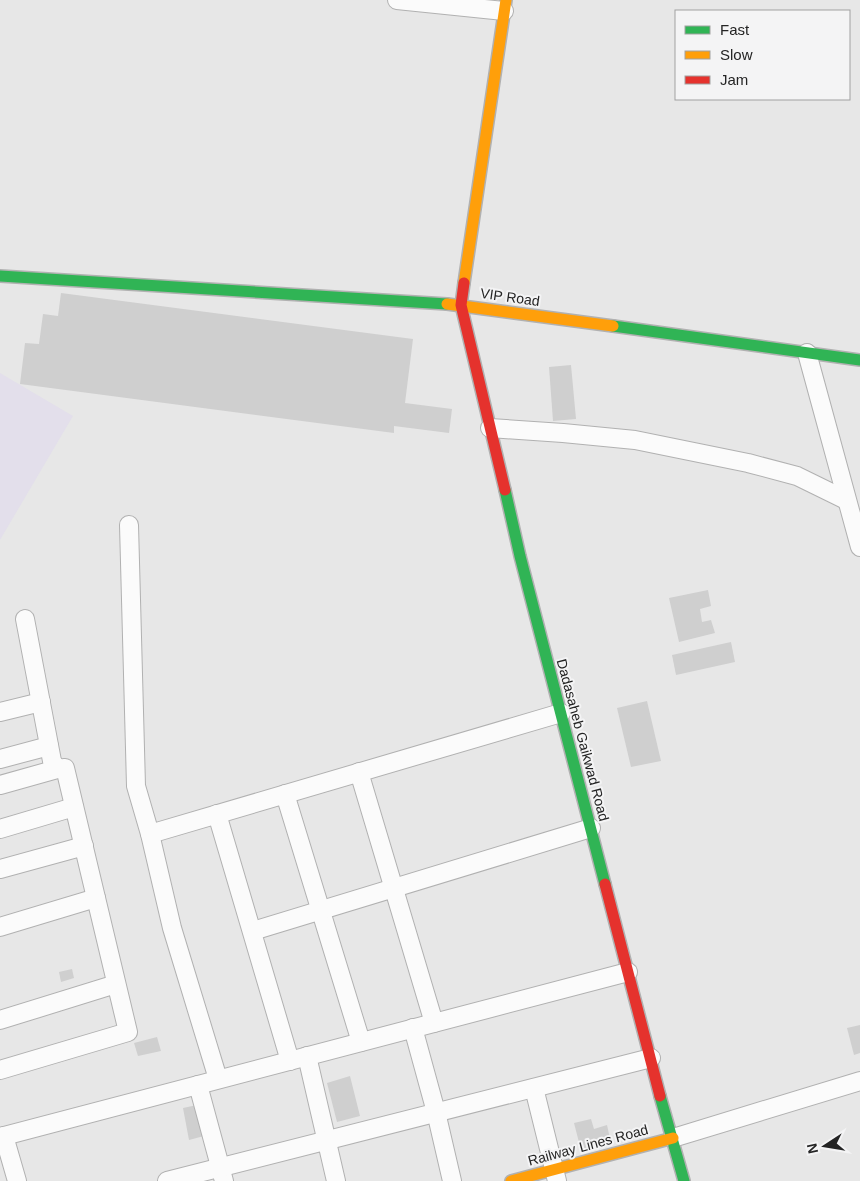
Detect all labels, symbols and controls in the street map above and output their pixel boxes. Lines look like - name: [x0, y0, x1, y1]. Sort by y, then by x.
- legend: [675, 10, 850, 100]
- text: Fast: [720, 21, 750, 38]
- text: Slow: [720, 46, 753, 63]
- text: Jam: [720, 71, 748, 88]
- street label: VIP Road: [479, 285, 541, 309]
- street label: Dadasaheb Gaikwad Road: [554, 657, 612, 823]
- street label: Railway Lines Road: [526, 1121, 650, 1169]
- north arrow: [800, 1121, 850, 1171]
- text: N: [803, 1142, 821, 1155]

